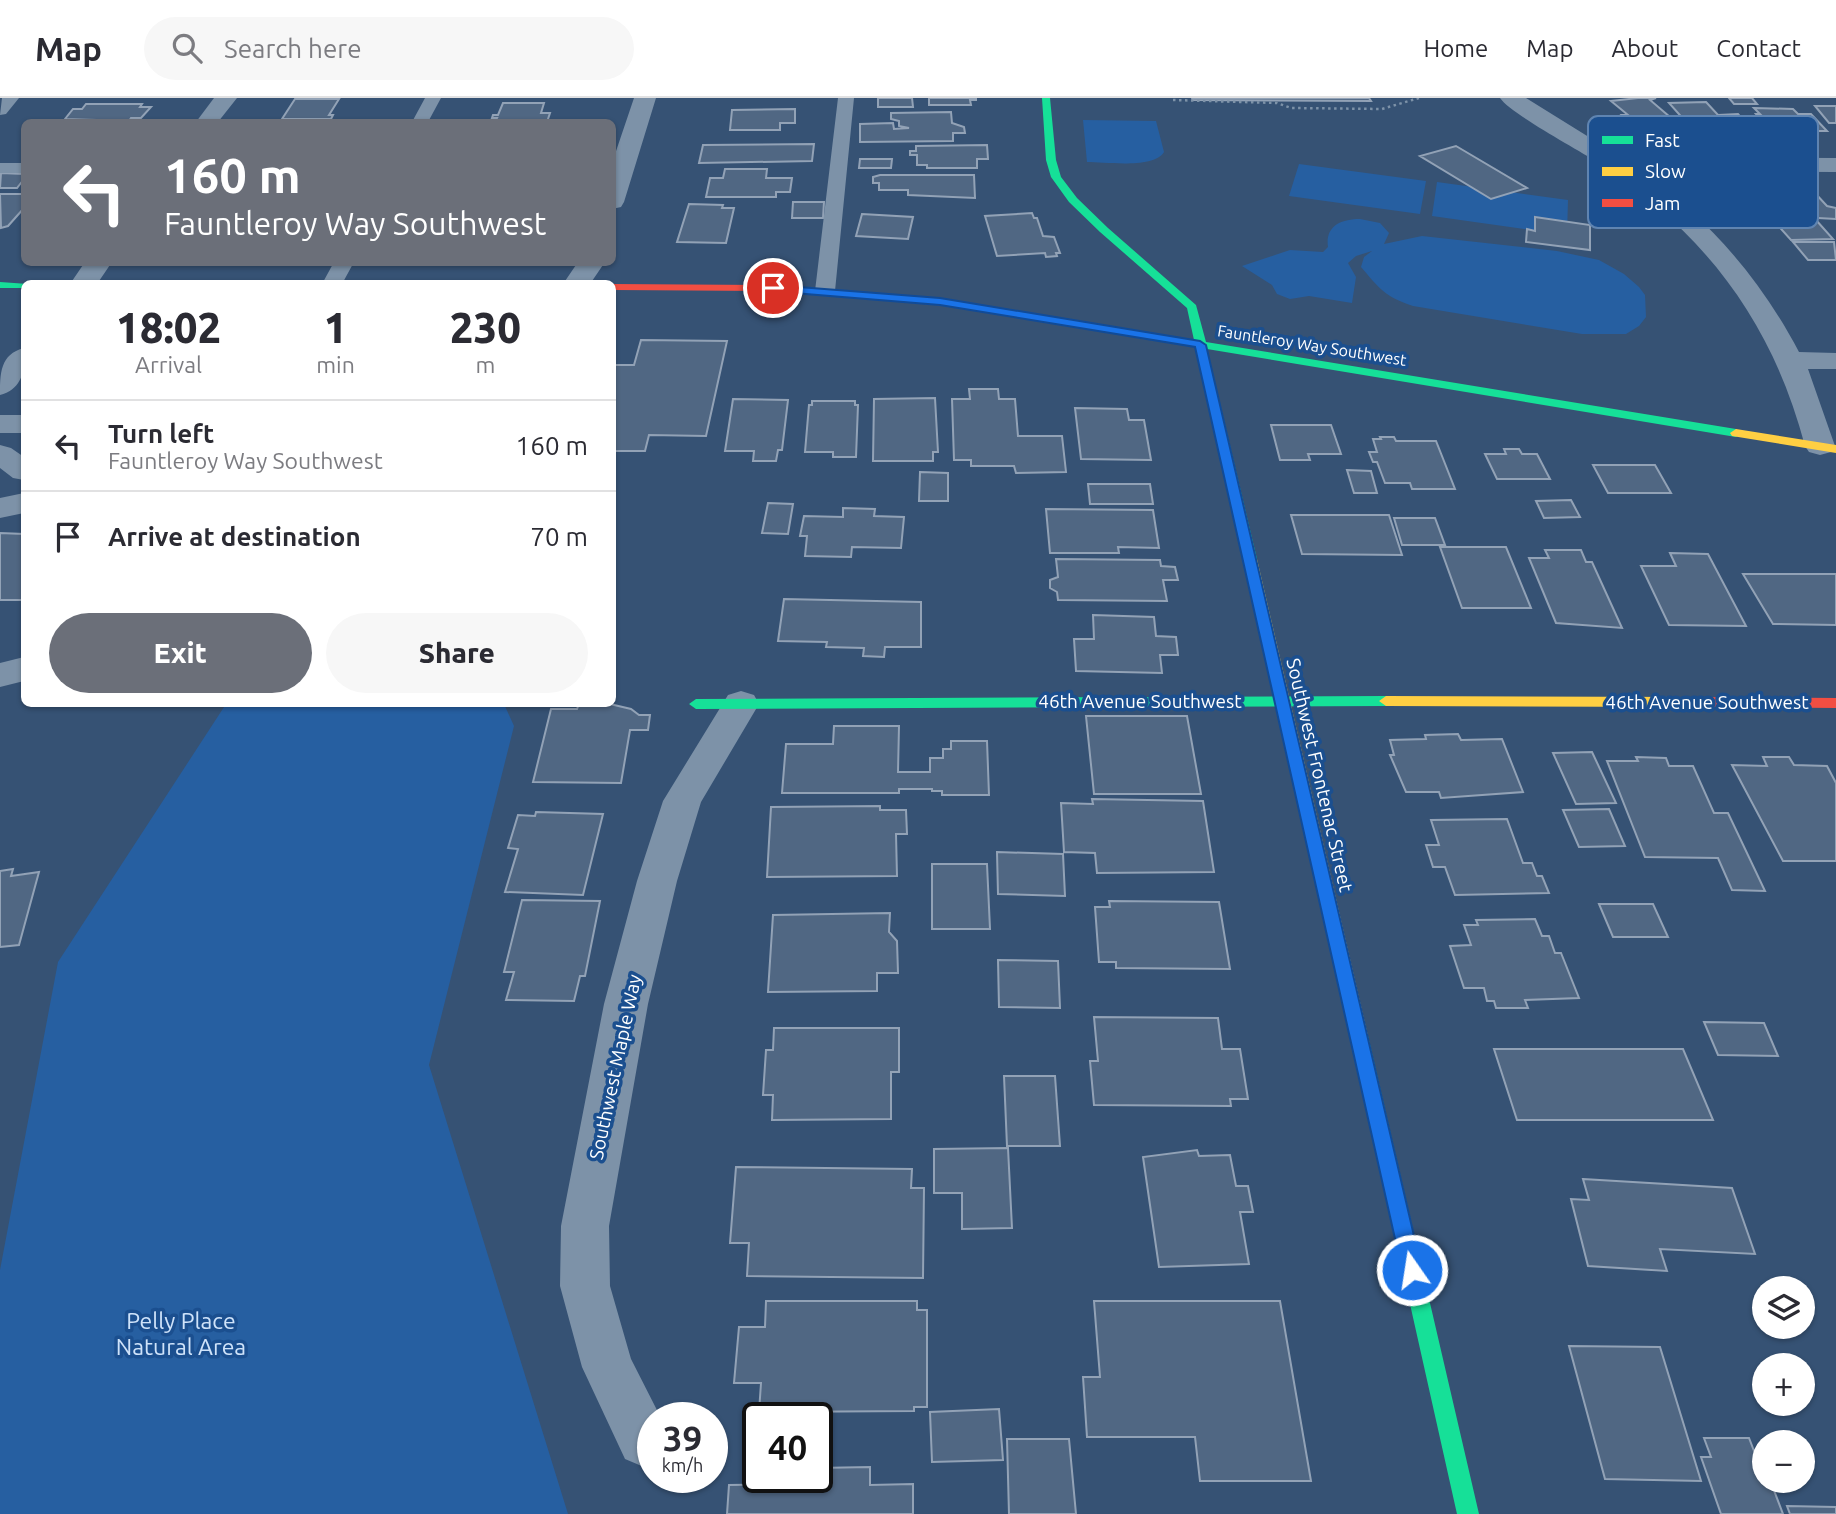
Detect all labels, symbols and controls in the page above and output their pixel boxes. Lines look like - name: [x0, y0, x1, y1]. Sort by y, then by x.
- search box: [144, 17, 634, 80]
- icon: search: [168, 29, 206, 67]
- text: Map: [35, 30, 102, 67]
- text: Search here: [224, 34, 362, 63]
- text: Home: [1423, 35, 1488, 62]
- text: Map: [1526, 35, 1573, 62]
- text: About: [1611, 35, 1678, 62]
- text: Contact: [1716, 35, 1801, 62]
- legend: [1588, 116, 1818, 228]
- text: Fast: [1645, 129, 1680, 151]
- icon: left: [49, 147, 140, 238]
- text: 160 m: [164, 147, 301, 202]
- text: Slow: [1645, 160, 1686, 182]
- text: Jam: [1645, 192, 1681, 214]
- text: Fauntleroy Way Southwest: [164, 205, 546, 241]
- pin: [743, 258, 803, 318]
- icon: arrive: [754, 269, 792, 307]
- text: 18:02: [116, 304, 221, 351]
- text: 1: [324, 304, 347, 351]
- text: 230: [450, 304, 521, 351]
- street label: Fauntleroy Way Southwest: [1216, 321, 1409, 369]
- text: Arrival: [135, 352, 202, 377]
- text: min: [316, 352, 355, 377]
- text: m: [475, 352, 495, 377]
- text: Turn left: [108, 419, 214, 448]
- icon: left: [49, 427, 87, 465]
- text: 160 m: [516, 431, 588, 460]
- text: Fauntleroy Way Southwest: [108, 448, 383, 473]
- icon: arrive: [49, 518, 87, 556]
- text: Arrive at destination: [108, 522, 361, 551]
- text: 70 m: [530, 522, 588, 551]
- button: Exit: [49, 613, 312, 693]
- button: Share: [326, 613, 588, 693]
- street label: Southwest Frontenac Street: [1282, 656, 1358, 894]
- street label: 46th Avenue Southwest: [1038, 690, 1242, 712]
- street label: 46th Avenue Southwest: [1605, 691, 1809, 713]
- street label: Southwest Maple Way: [585, 972, 645, 1162]
- position arrow: [1375, 1233, 1449, 1307]
- map controls: [1752, 1276, 1815, 1493]
- button: layers: [1752, 1276, 1815, 1339]
- park label: Pelly Place Natural Area: [116, 1308, 246, 1359]
- button: +: [1752, 1353, 1815, 1416]
- speed limit sign: 40: [742, 1402, 833, 1493]
- text: 39: [663, 1418, 702, 1458]
- button: −: [1752, 1430, 1815, 1493]
- text: km/h: [662, 1455, 703, 1475]

